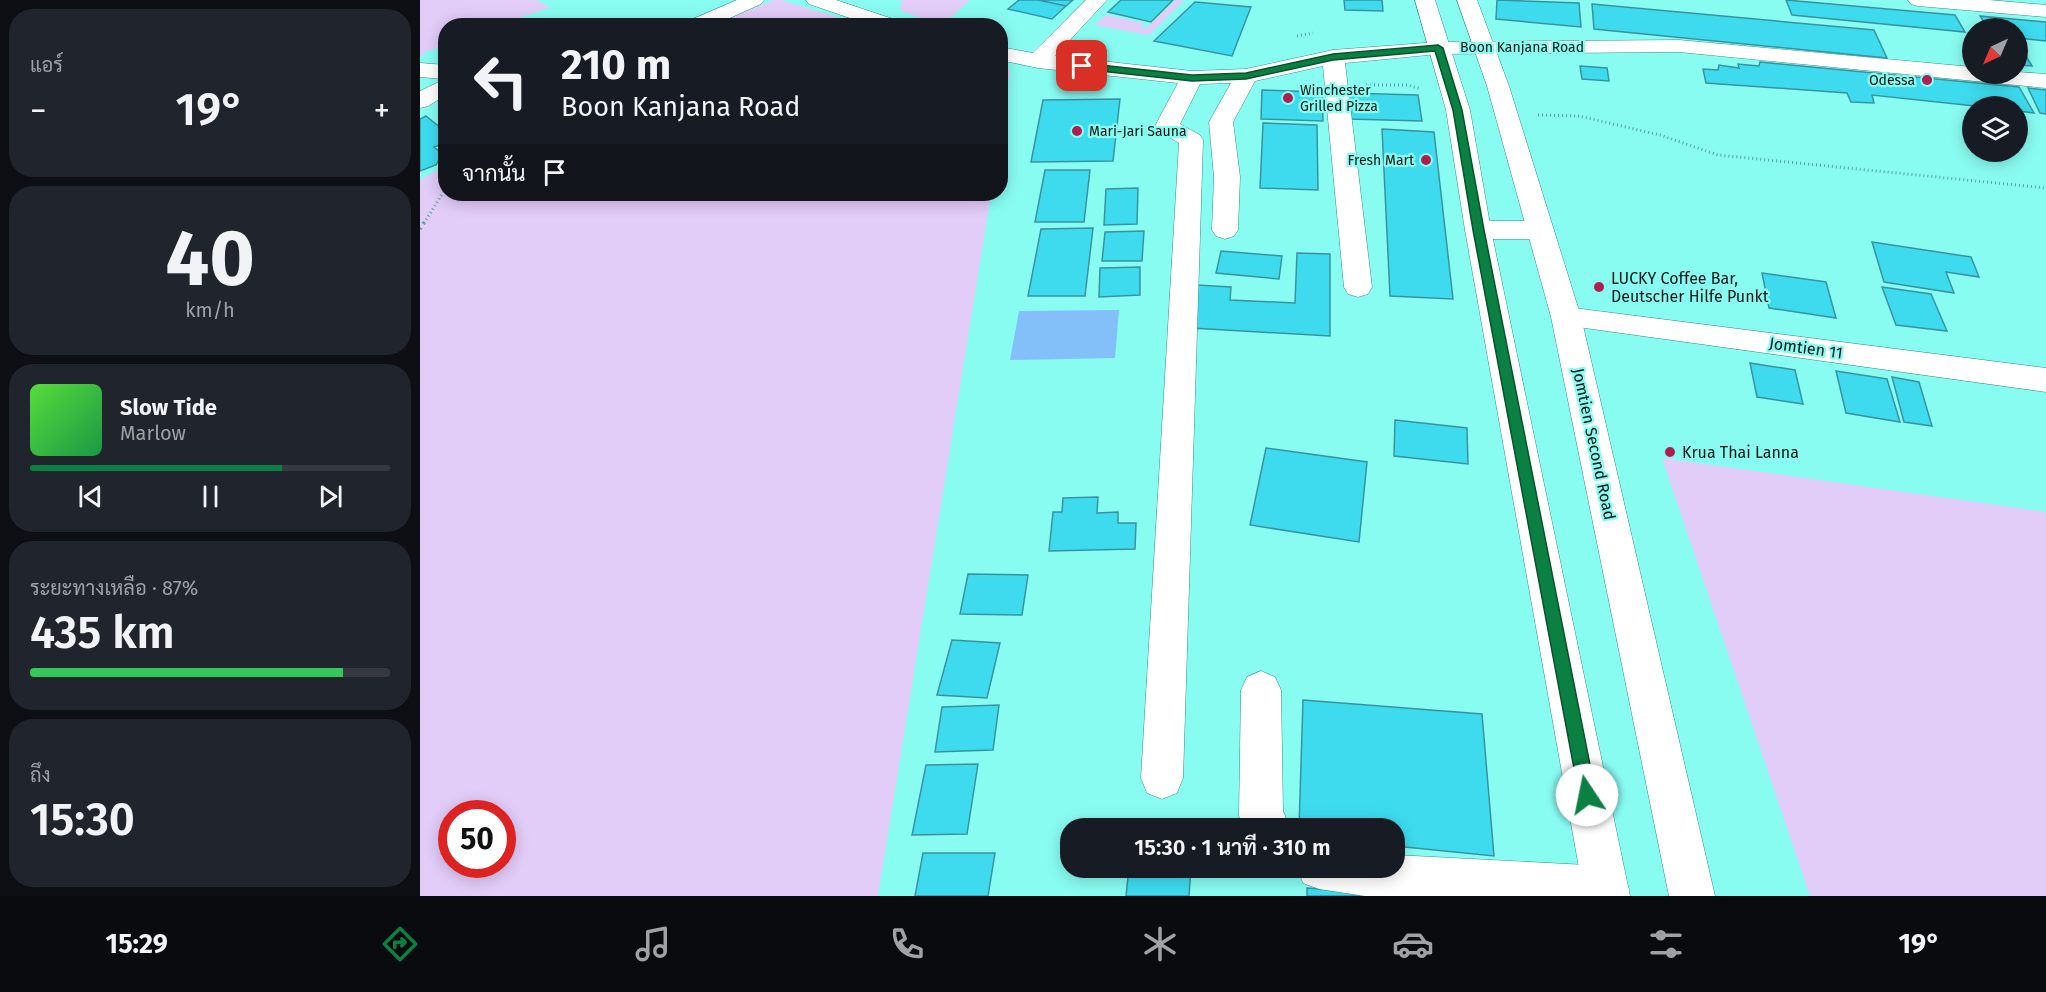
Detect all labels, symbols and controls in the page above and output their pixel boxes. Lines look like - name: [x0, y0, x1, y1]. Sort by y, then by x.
- north arrow: [1962, 18, 2028, 84]
- map controls: [1962, 18, 2028, 162]
- street label: Boon Kanjana Road: [1460, 39, 1584, 56]
- text: 210 m: [561, 40, 671, 90]
- pin: [1056, 40, 1107, 91]
- icon: left: [462, 42, 540, 120]
- icon: arrive: [1065, 49, 1098, 82]
- text: แอร์: [30, 53, 63, 77]
- place label: Odessa: [1869, 72, 1915, 89]
- marker: Odessa: [1920, 73, 1934, 87]
- place label: Winchester Grilled Pizza: [1300, 82, 1378, 115]
- text: 19°: [176, 83, 244, 137]
- text: −: [30, 91, 47, 131]
- text: +: [374, 91, 390, 131]
- text: Boon Kanjana Road: [561, 91, 800, 123]
- marker: Winchester Grilled Pizza: [1281, 91, 1295, 105]
- button: layers: [1962, 96, 2028, 162]
- place label: Mari-Jari Sauna: [1089, 123, 1187, 140]
- marker: Mari-Jari Sauna: [1070, 124, 1084, 138]
- place label: Fresh Mart: [1348, 152, 1415, 169]
- marker: Fresh Mart: [1419, 153, 1433, 167]
- icon: arrive: [538, 156, 571, 189]
- text: จากนั้น: [462, 160, 526, 187]
- text: 40: [165, 212, 255, 306]
- place label: LUCKY Coffee Bar, Deutscher Hilfe Punkt: [1611, 269, 1769, 306]
- marker: LUCKY Coffee Bar, Deutscher Hilfe Punkt: [1592, 280, 1606, 294]
- text: km/h: [185, 298, 235, 322]
- street label: Jomtien 11: [1768, 333, 1844, 363]
- street label: Jomtien Second Road: [1569, 366, 1619, 522]
- text: Slow Tide: [120, 394, 217, 421]
- text: Marlow: [120, 421, 186, 445]
- place label: Krua Thai Lanna: [1682, 443, 1799, 462]
- marker: Krua Thai Lanna: [1663, 445, 1677, 459]
- icon: previous: [74, 480, 107, 513]
- icon: pause: [194, 480, 227, 513]
- icon: next: [314, 480, 347, 513]
- text: ระยะทางเหลือ · 87%: [30, 576, 198, 600]
- text: 435 km: [30, 606, 175, 660]
- text: ถึง: [30, 763, 51, 787]
- position arrow: [1555, 763, 1619, 827]
- text: 15:30: [30, 793, 135, 847]
- speed limit sign: 50: [438, 800, 516, 878]
- text: 15:30 · 1 นาที · 310 m: [1134, 834, 1331, 861]
- icon: directions: [379, 923, 421, 965]
- icon: music: [632, 923, 674, 965]
- icon: phone: [886, 923, 928, 965]
- icon: climate: [1139, 923, 1181, 965]
- icon: car: [1392, 923, 1434, 965]
- icon: filters: [1645, 923, 1687, 965]
- text: 15:29: [106, 928, 168, 960]
- text: 19°: [1899, 928, 1940, 960]

